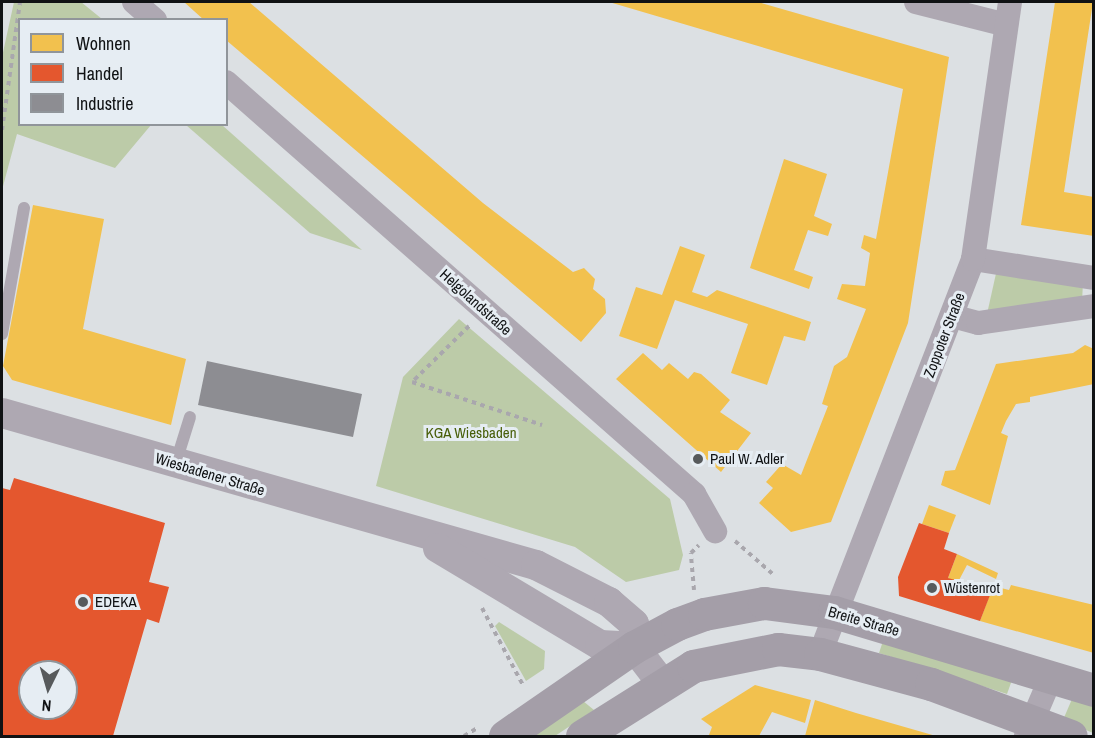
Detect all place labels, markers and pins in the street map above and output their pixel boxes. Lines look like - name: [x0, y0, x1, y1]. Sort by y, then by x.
- place label: Paul W. Adler: [710, 450, 785, 468]
- marker: Paul W. Adler: [691, 452, 705, 466]
- place label: Wüstenrot: [944, 579, 1000, 597]
- marker: Wüstenrot: [925, 581, 939, 595]
- place label: EDEKA: [95, 593, 137, 611]
- marker: EDEKA: [76, 595, 90, 609]

